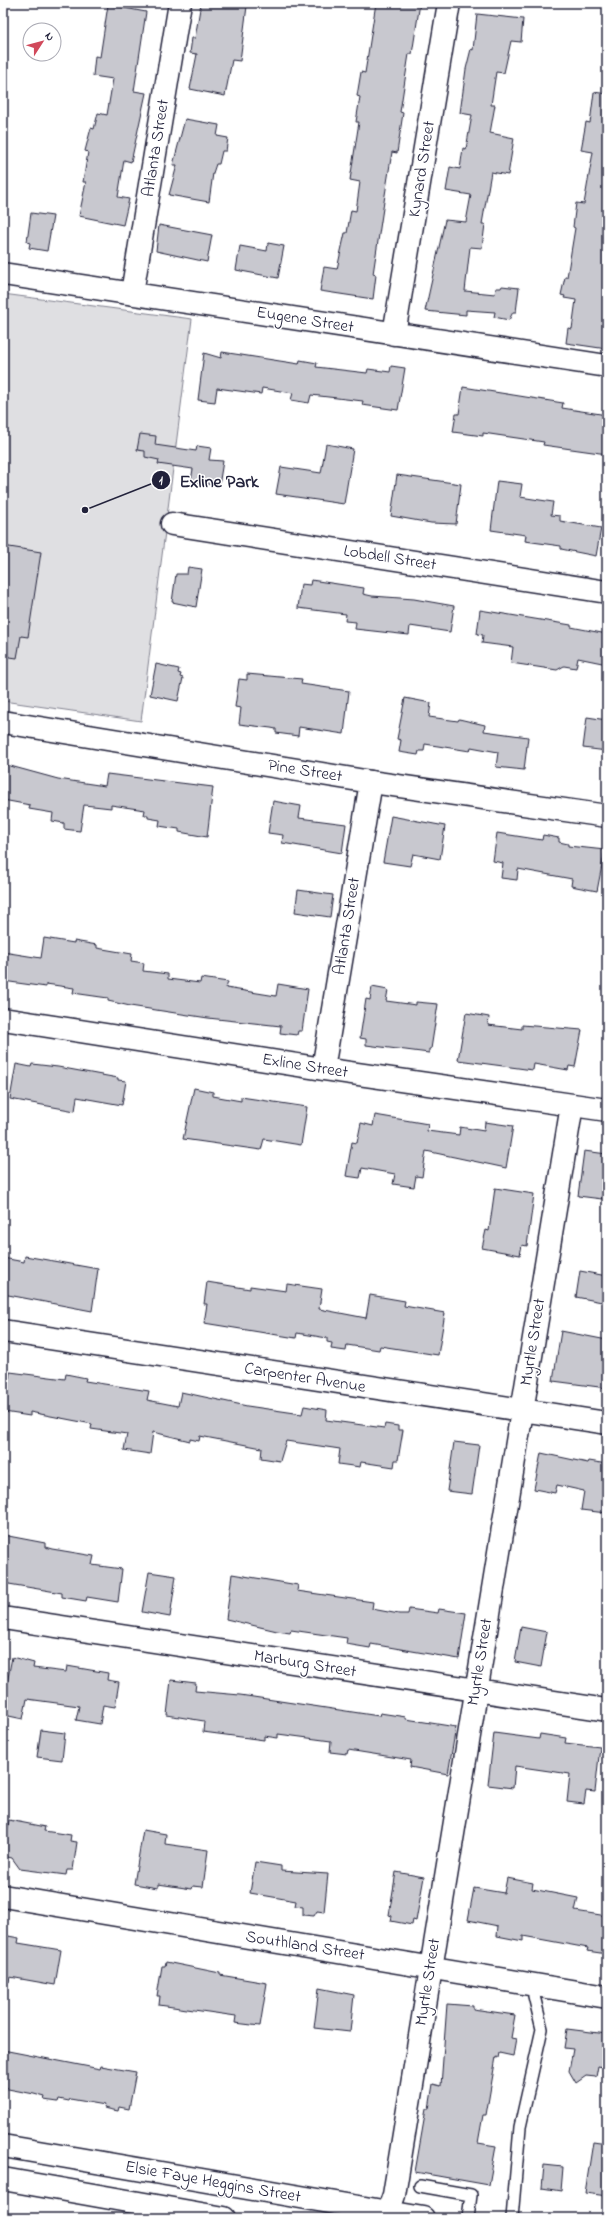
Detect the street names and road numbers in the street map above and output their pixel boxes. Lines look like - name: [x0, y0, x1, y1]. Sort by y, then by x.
- street label: Atlanta Street: [136, 97, 176, 199]
- street label: Kynard Street: [402, 119, 443, 219]
- street label: Eugene Street: [254, 300, 356, 342]
- street label: Lobdell Street: [342, 538, 438, 578]
- street label: Pine Street: [266, 753, 344, 789]
- street label: Atlanta Street: [327, 875, 367, 977]
- street label: Exline Street: [260, 1047, 350, 1085]
- street label: Myrtle Street: [514, 1296, 553, 1388]
- street label: Carpenter Avenue: [242, 1356, 368, 1400]
- street label: Myrtle Street: [461, 1616, 500, 1708]
- street label: Marburg Street: [252, 1644, 358, 1686]
- street label: Southland Street: [244, 1924, 367, 1968]
- street label: Myrtle Street: [409, 1936, 448, 2028]
- street label: Elsie Faye Heggins Street: [123, 2154, 303, 2212]

